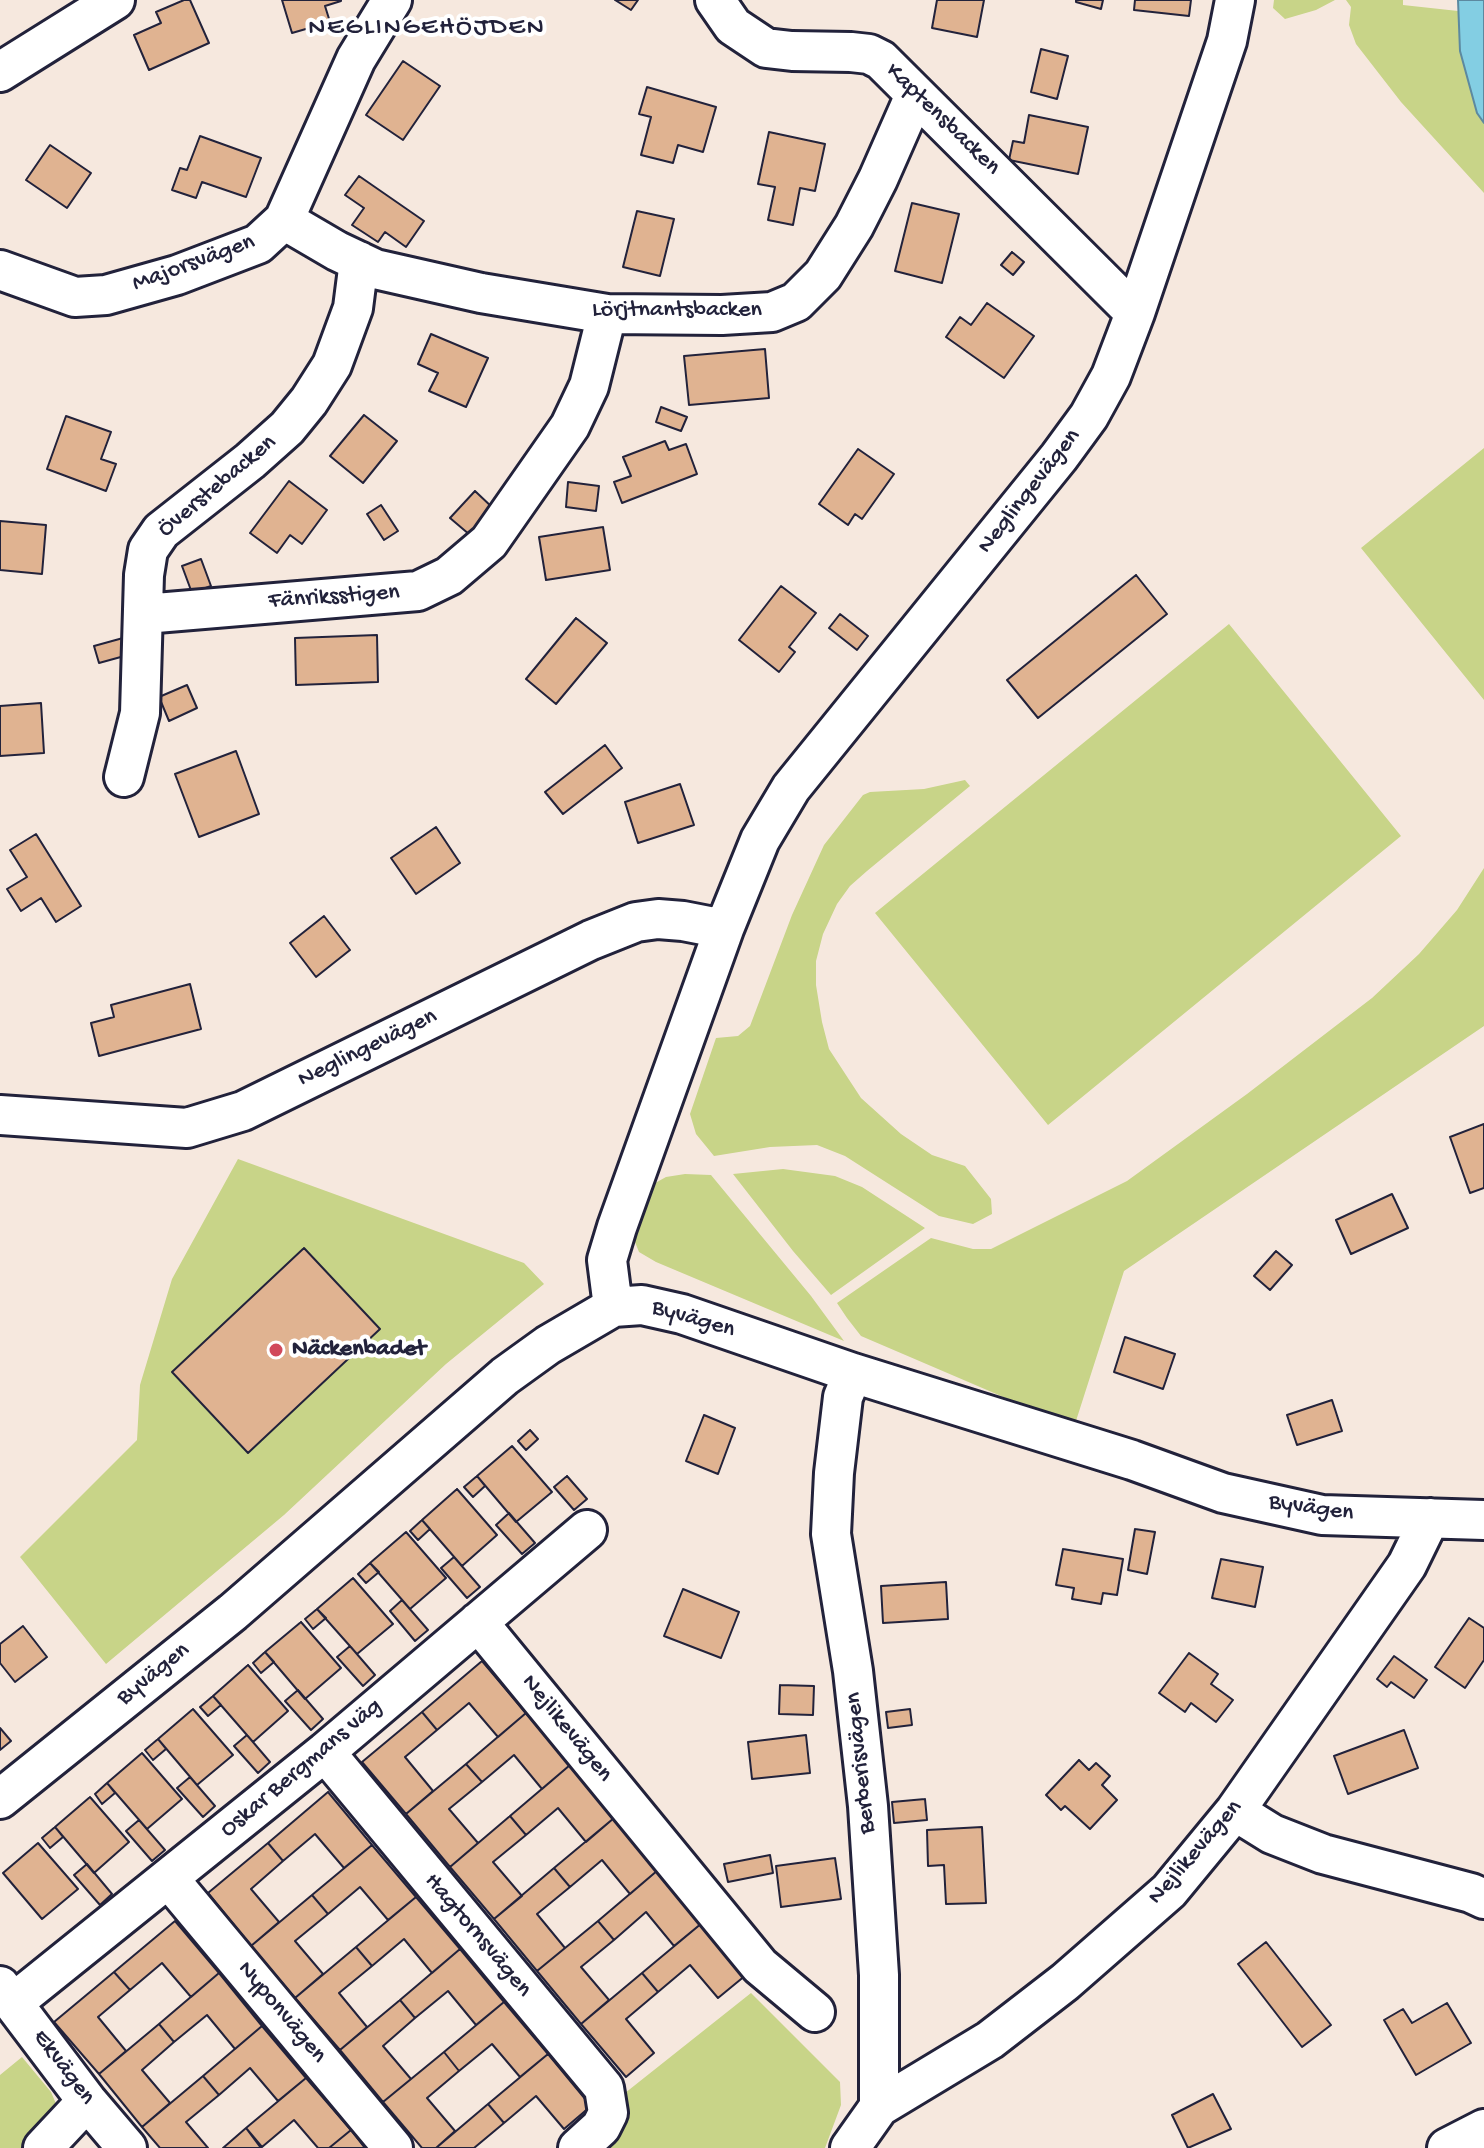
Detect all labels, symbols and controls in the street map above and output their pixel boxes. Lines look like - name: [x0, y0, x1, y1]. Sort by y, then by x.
- district label: NEGLINGEHÖJDEN: [308, 13, 546, 45]
- street label: Kaptensbacken: [878, 58, 1006, 182]
- street label: Majorsvägen: [129, 229, 259, 299]
- street label: Lörjtnantsbacken: [592, 297, 762, 325]
- street label: Neglingevägen: [972, 424, 1088, 560]
- street label: Överstebacken: [153, 429, 283, 545]
- street label: Fänriksstigen: [267, 579, 401, 617]
- street label: Neglingevägen: [294, 1003, 442, 1095]
- street label: Byvägen: [648, 1294, 738, 1346]
- place label: Näckenbadet: [292, 1336, 426, 1364]
- marker: Näckenbadet: [267, 1341, 285, 1359]
- street label: Byvägen: [1267, 1489, 1355, 1529]
- street label: Byvägen: [112, 1637, 196, 1713]
- street label: Nejlikevägen: [514, 1669, 618, 1789]
- street label: Berberisvägen: [840, 1691, 884, 1835]
- street label: Oskar Bergmans väg: [215, 1693, 389, 1845]
- street label: Nejlikevägen: [1143, 1795, 1249, 1911]
- street label: Hagtornsvägen: [417, 1868, 537, 2004]
- street label: Nyponvägen: [230, 1956, 332, 2070]
- street label: Ekvägen: [25, 2025, 101, 2111]

